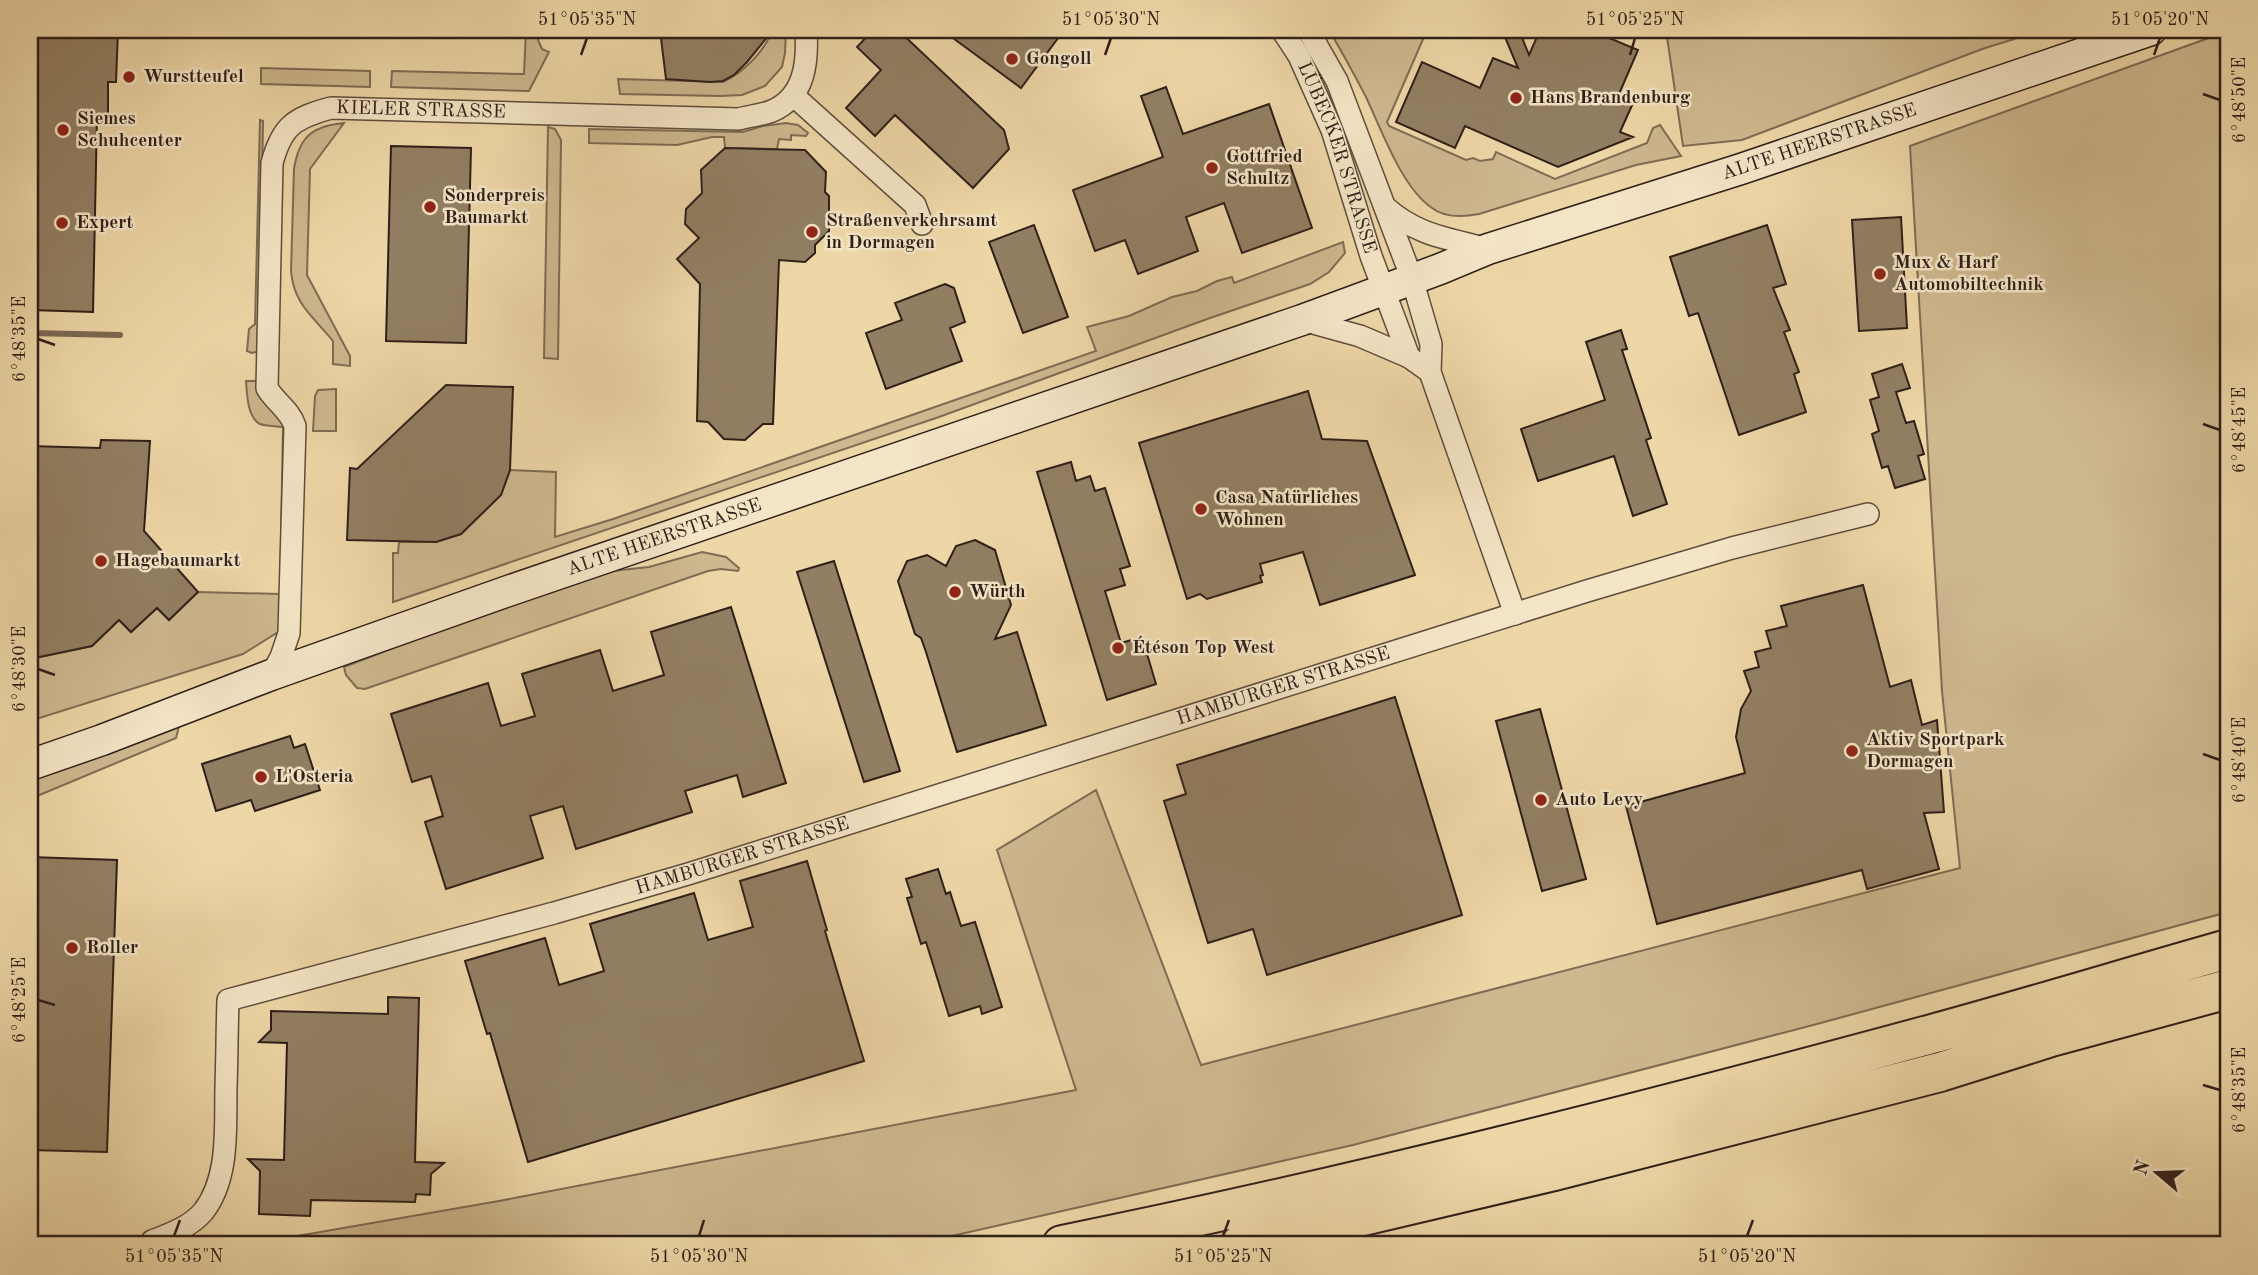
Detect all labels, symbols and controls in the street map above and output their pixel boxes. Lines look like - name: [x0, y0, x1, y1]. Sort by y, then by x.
- text: 51°05'35"N: [538, 11, 636, 29]
- text: 51°05'30"N: [1062, 11, 1160, 29]
- text: 51°05'25"N: [1586, 11, 1684, 29]
- text: 51°05'20"N: [2111, 11, 2209, 29]
- place label: Gongoll: [1026, 50, 1092, 69]
- marker: Gongoll: [1004, 51, 1020, 67]
- text: 6°48'50"E: [2231, 57, 2249, 143]
- street label: LÜBECKER STRASSE: [1294, 59, 1379, 256]
- place label: Wurstteufel: [143, 68, 244, 87]
- marker: Wurstteufel: [121, 69, 137, 85]
- place label: Hans Brandenburg: [1530, 89, 1691, 108]
- marker: Hans Brandenburg: [1508, 90, 1524, 106]
- street label: KIELER STRASSE: [336, 99, 506, 122]
- street label: ALTE HEERSTRASSE: [1720, 101, 1919, 184]
- place label: Siemes Schuhcenter: [77, 110, 182, 151]
- marker: Siemes Schuhcenter: [55, 122, 71, 138]
- place label: Gottfried Schultz: [1226, 148, 1303, 189]
- marker: Gottfried Schultz: [1204, 160, 1220, 176]
- place label: Sonderpreis Baumarkt: [444, 187, 545, 228]
- marker: Sonderpreis Baumarkt: [422, 199, 438, 215]
- place label: Straßenverkehrsamt in Dormagen: [826, 212, 997, 253]
- place label: Expert: [76, 214, 134, 233]
- marker: Expert: [54, 215, 70, 231]
- marker: Straßenverkehrsamt in Dormagen: [804, 224, 820, 240]
- place label: Mux & Harf Automobiltechnik: [1894, 254, 2044, 295]
- marker: Mux & Harf Automobiltechnik: [1872, 266, 1888, 282]
- text: 6°48'35"E: [11, 296, 29, 382]
- text: 6°48'45"E: [2231, 387, 2249, 473]
- place label: Casa Natürliches Wohnen: [1215, 489, 1358, 530]
- street label: ALTE HEERSTRASSE: [565, 496, 764, 580]
- marker: Casa Natürliches Wohnen: [1193, 501, 1209, 517]
- place label: Hagebaumarkt: [115, 552, 241, 571]
- marker: Hagebaumarkt: [93, 553, 109, 569]
- place label: Würth: [969, 583, 1026, 602]
- marker: Würth: [947, 584, 963, 600]
- text: 6°48'30"E: [11, 626, 29, 712]
- place label: Étéson Top West: [1132, 635, 1275, 658]
- marker: Étéson Top West: [1110, 640, 1126, 656]
- street label: HAMBURGER STRASSE: [1174, 644, 1392, 729]
- text: 6°48'40"E: [2231, 717, 2249, 803]
- place label: Aktiv Sportpark Dormagen: [1866, 731, 2005, 772]
- marker: Aktiv Sportpark Dormagen: [1844, 743, 1860, 759]
- place label: L'Osteria: [275, 768, 354, 787]
- marker: L'Osteria: [253, 769, 269, 785]
- place label: Auto Levy: [1555, 791, 1643, 810]
- marker: Auto Levy: [1533, 792, 1549, 808]
- street label: HAMBURGER STRASSE: [633, 814, 852, 898]
- place label: Roller: [86, 939, 138, 958]
- marker: Roller: [64, 940, 80, 956]
- text: 6°48'25"E: [11, 957, 29, 1043]
- text: 6°48'35"E: [2231, 1047, 2249, 1133]
- north arrow: [2122, 1138, 2192, 1208]
- text: N: [2132, 1158, 2155, 1178]
- text: 51°05'35"N: [125, 1248, 223, 1266]
- text: 51°05'30"N: [650, 1248, 748, 1266]
- text: 51°05'25"N: [1174, 1248, 1272, 1266]
- text: 51°05'20"N: [1698, 1248, 1796, 1266]

